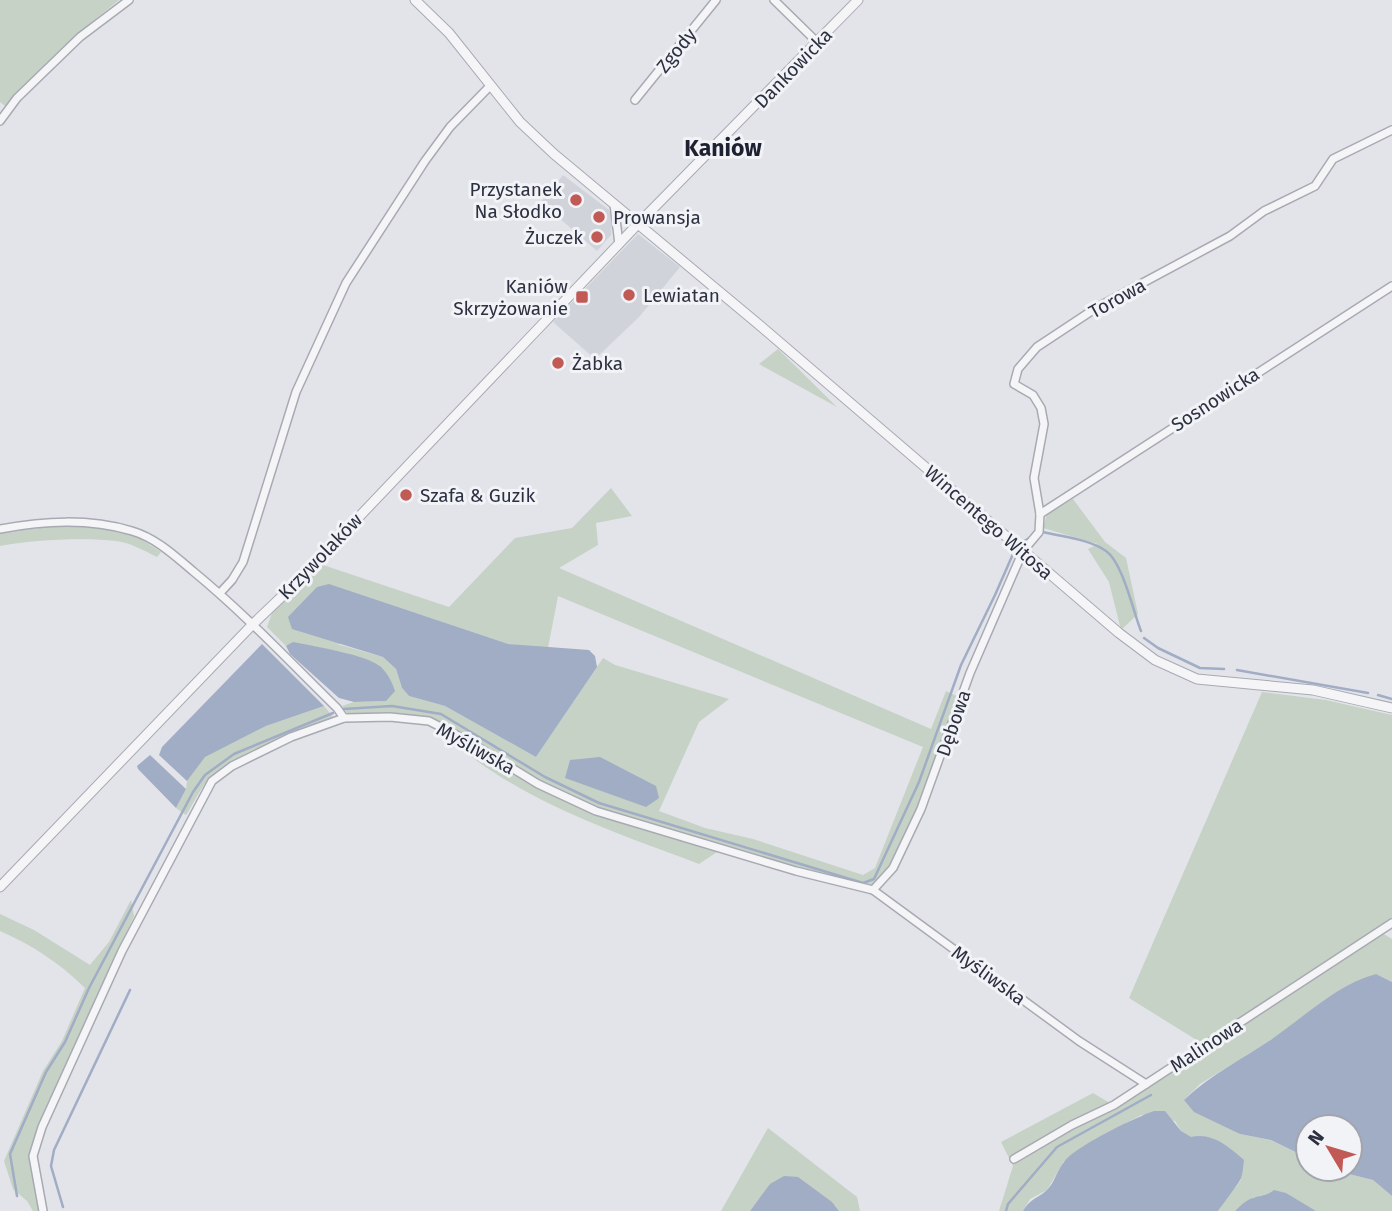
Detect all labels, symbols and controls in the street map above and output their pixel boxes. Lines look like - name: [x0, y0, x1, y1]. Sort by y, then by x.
- street label: Zgody: [651, 23, 702, 77]
- street label: Dankowicka: [750, 24, 837, 113]
- district label: Kaniów: [684, 134, 762, 162]
- place label: Przystanek Na Słodko: [470, 178, 562, 223]
- marker: Przystanek Na Słodko: [568, 192, 584, 208]
- place label: Prowansja: [613, 206, 701, 229]
- marker: Prowansja: [591, 209, 607, 225]
- place label: Żuczek: [525, 226, 583, 249]
- marker: Żuczek: [589, 229, 605, 245]
- street label: Torowa: [1085, 273, 1150, 323]
- place label: Kaniów Skrzyżowanie: [453, 275, 568, 320]
- place label: Lewiatan: [643, 284, 720, 307]
- marker: Lewiatan: [621, 287, 637, 303]
- marker: Kaniów Skrzyżowanie: [574, 289, 590, 305]
- place label: Żabka: [572, 352, 623, 375]
- marker: Żabka: [550, 355, 566, 371]
- street label: Sosnowicka: [1167, 362, 1264, 436]
- street label: Wincentego Witosa: [920, 460, 1058, 584]
- place label: Szafa & Guzik: [420, 484, 535, 507]
- marker: Szafa & Guzik: [398, 487, 414, 503]
- street label: Krzywolaków: [274, 508, 367, 604]
- street label: Dębowa: [931, 687, 976, 759]
- street label: Myśliwska: [433, 718, 519, 779]
- street label: Myśliwska: [947, 941, 1030, 1010]
- street label: Malinowa: [1166, 1013, 1247, 1077]
- north arrow: [1294, 1113, 1364, 1183]
- text: N: [1303, 1126, 1329, 1150]

